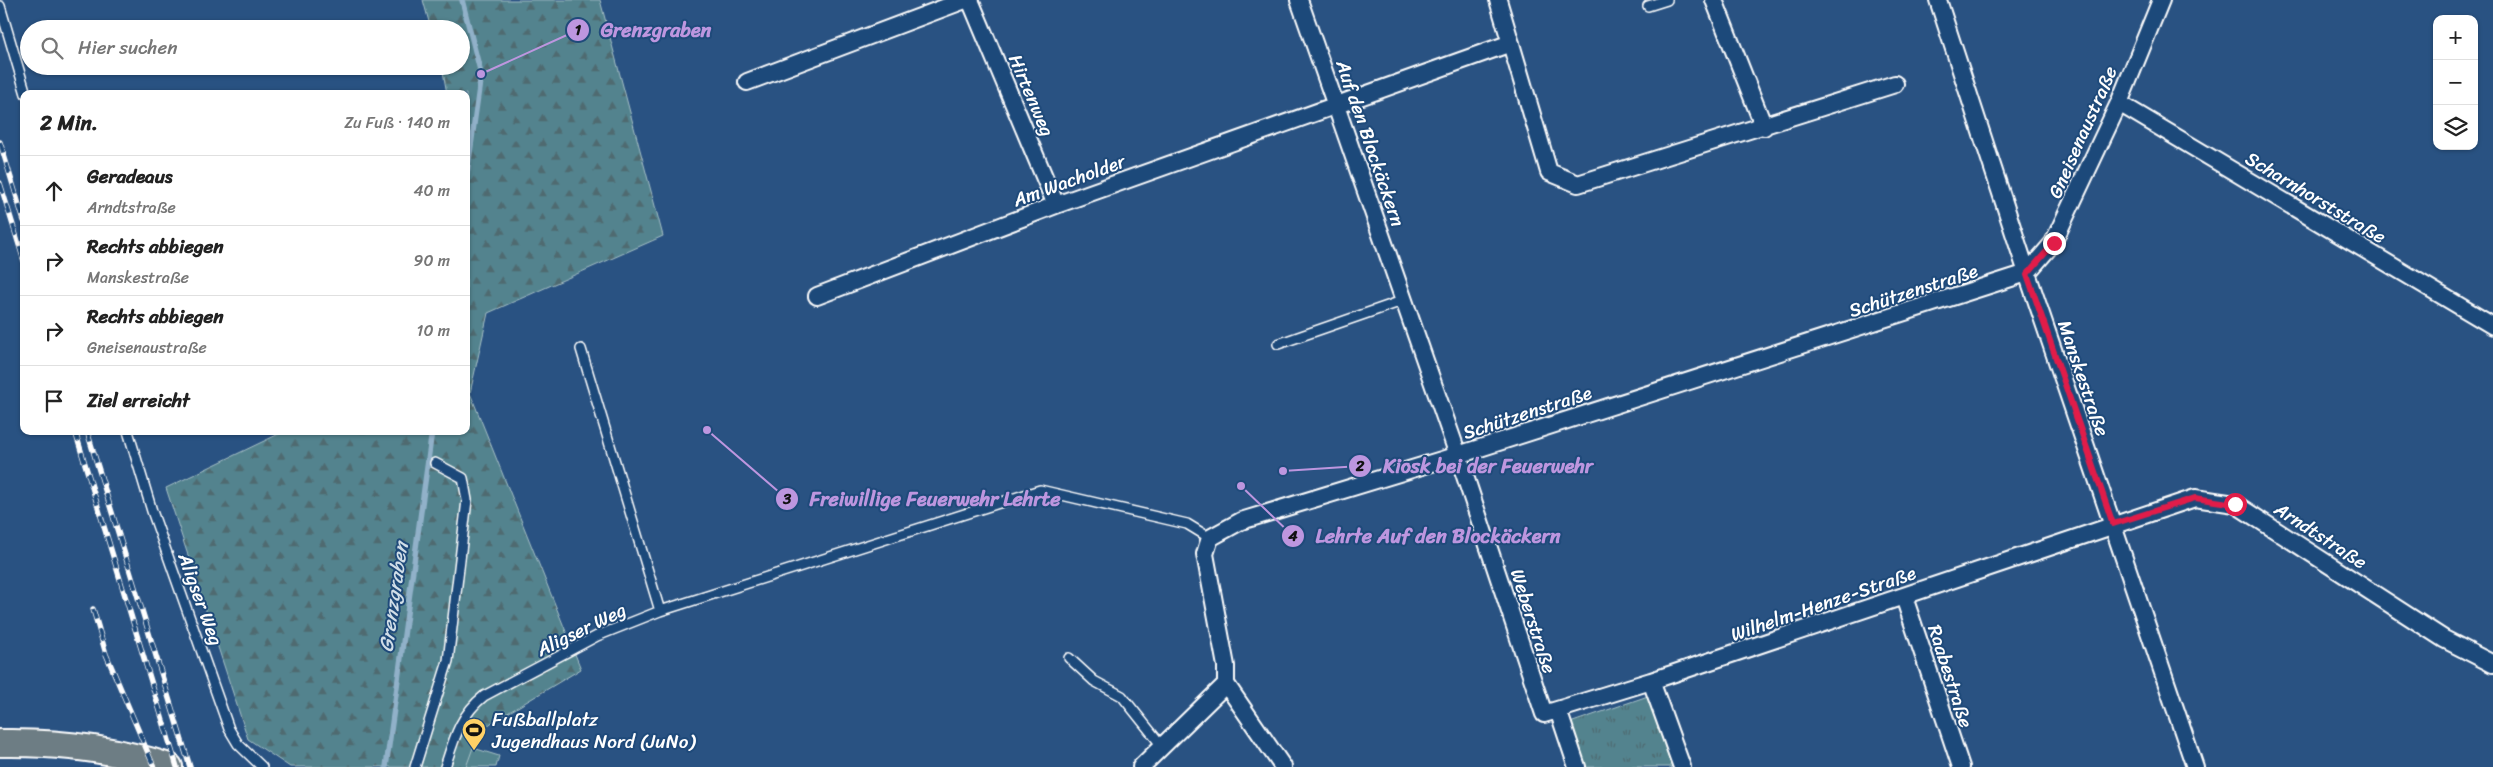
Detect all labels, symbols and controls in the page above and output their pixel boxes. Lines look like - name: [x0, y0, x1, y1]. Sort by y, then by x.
- callout: Grenzgraben: [566, 12, 722, 47]
- text: Grenzgraben: [600, 13, 712, 48]
- map controls: [2433, 15, 2478, 150]
- button: +: [2433, 15, 2478, 60]
- text: 1: [575, 17, 582, 43]
- search box: [20, 20, 470, 75]
- text: Hier suchen: [78, 31, 178, 64]
- icon: search: [38, 34, 66, 62]
- street label: Hirtenweg: [999, 49, 1064, 142]
- street label: Auf den Blockäckern: [1326, 54, 1415, 231]
- street label: Gneisenaustraße: [2038, 60, 2127, 204]
- button: −: [2433, 60, 2478, 105]
- text: 2 Min.: [40, 104, 98, 142]
- button: layers: [2433, 105, 2478, 150]
- text: Zu Fuß · 140 m: [344, 108, 450, 137]
- street label: Scharnhorststraße: [2239, 142, 2393, 253]
- street label: Am Wacholder: [1007, 144, 1131, 216]
- text: Geradeaus: [87, 160, 173, 193]
- text: 40 m: [413, 176, 450, 205]
- icon: ahead: [40, 177, 68, 205]
- text: Arndtstraße: [87, 193, 176, 222]
- text: Rechts abbiegen: [87, 230, 224, 263]
- route end: [2043, 232, 2066, 255]
- text: 90 m: [414, 246, 450, 275]
- icon: right: [40, 247, 68, 275]
- street label: Schützenstraße: [1844, 254, 1982, 327]
- text: Manskestraße: [87, 263, 189, 292]
- text: Rechts abbiegen: [87, 300, 224, 333]
- text: 10 m: [417, 316, 450, 345]
- street label: Manskestraße: [2048, 316, 2119, 441]
- icon: right: [40, 317, 68, 345]
- text: Gneisenaustraße: [87, 333, 207, 362]
- street label: Schützenstraße: [1458, 376, 1596, 449]
- text: Ziel erreicht: [87, 384, 190, 417]
- icon: arrive: [40, 387, 68, 415]
- callout: Kiosk bei der Feuerwehr: [1347, 448, 1604, 483]
- text: Kiosk bei der Feuerwehr: [1382, 449, 1595, 484]
- text: 2: [1355, 453, 1365, 479]
- callout: Freiwillige Feuerwehr Lehrte: [775, 481, 1071, 516]
- text: Freiwillige Feuerwehr Lehrte: [808, 482, 1061, 517]
- text: 3: [782, 486, 792, 512]
- street label: Arndtstraße: [2267, 492, 2374, 578]
- route start: [2224, 493, 2247, 516]
- callout: Lehrte Auf den Blockäckern: [1280, 518, 1571, 553]
- text: Lehrte Auf den Blockäckern: [1316, 519, 1561, 554]
- text: 4: [1287, 523, 1298, 549]
- water label: Grenzgraben: [368, 538, 419, 654]
- street label: Aligser Weg: [168, 547, 233, 650]
- street label: Wilhelm-Henze-Straße: [1726, 556, 1920, 651]
- street label: Weberstraße: [1501, 564, 1566, 678]
- street label: Aligser Weg: [530, 593, 632, 666]
- street label: Raabestraße: [1918, 620, 1983, 732]
- place label: Fußballplatz Jugendhaus Nord (JuNo): [491, 703, 696, 758]
- sports icon: Fußballplatz Jugendhaus Nord (JuNo): [461, 717, 487, 751]

